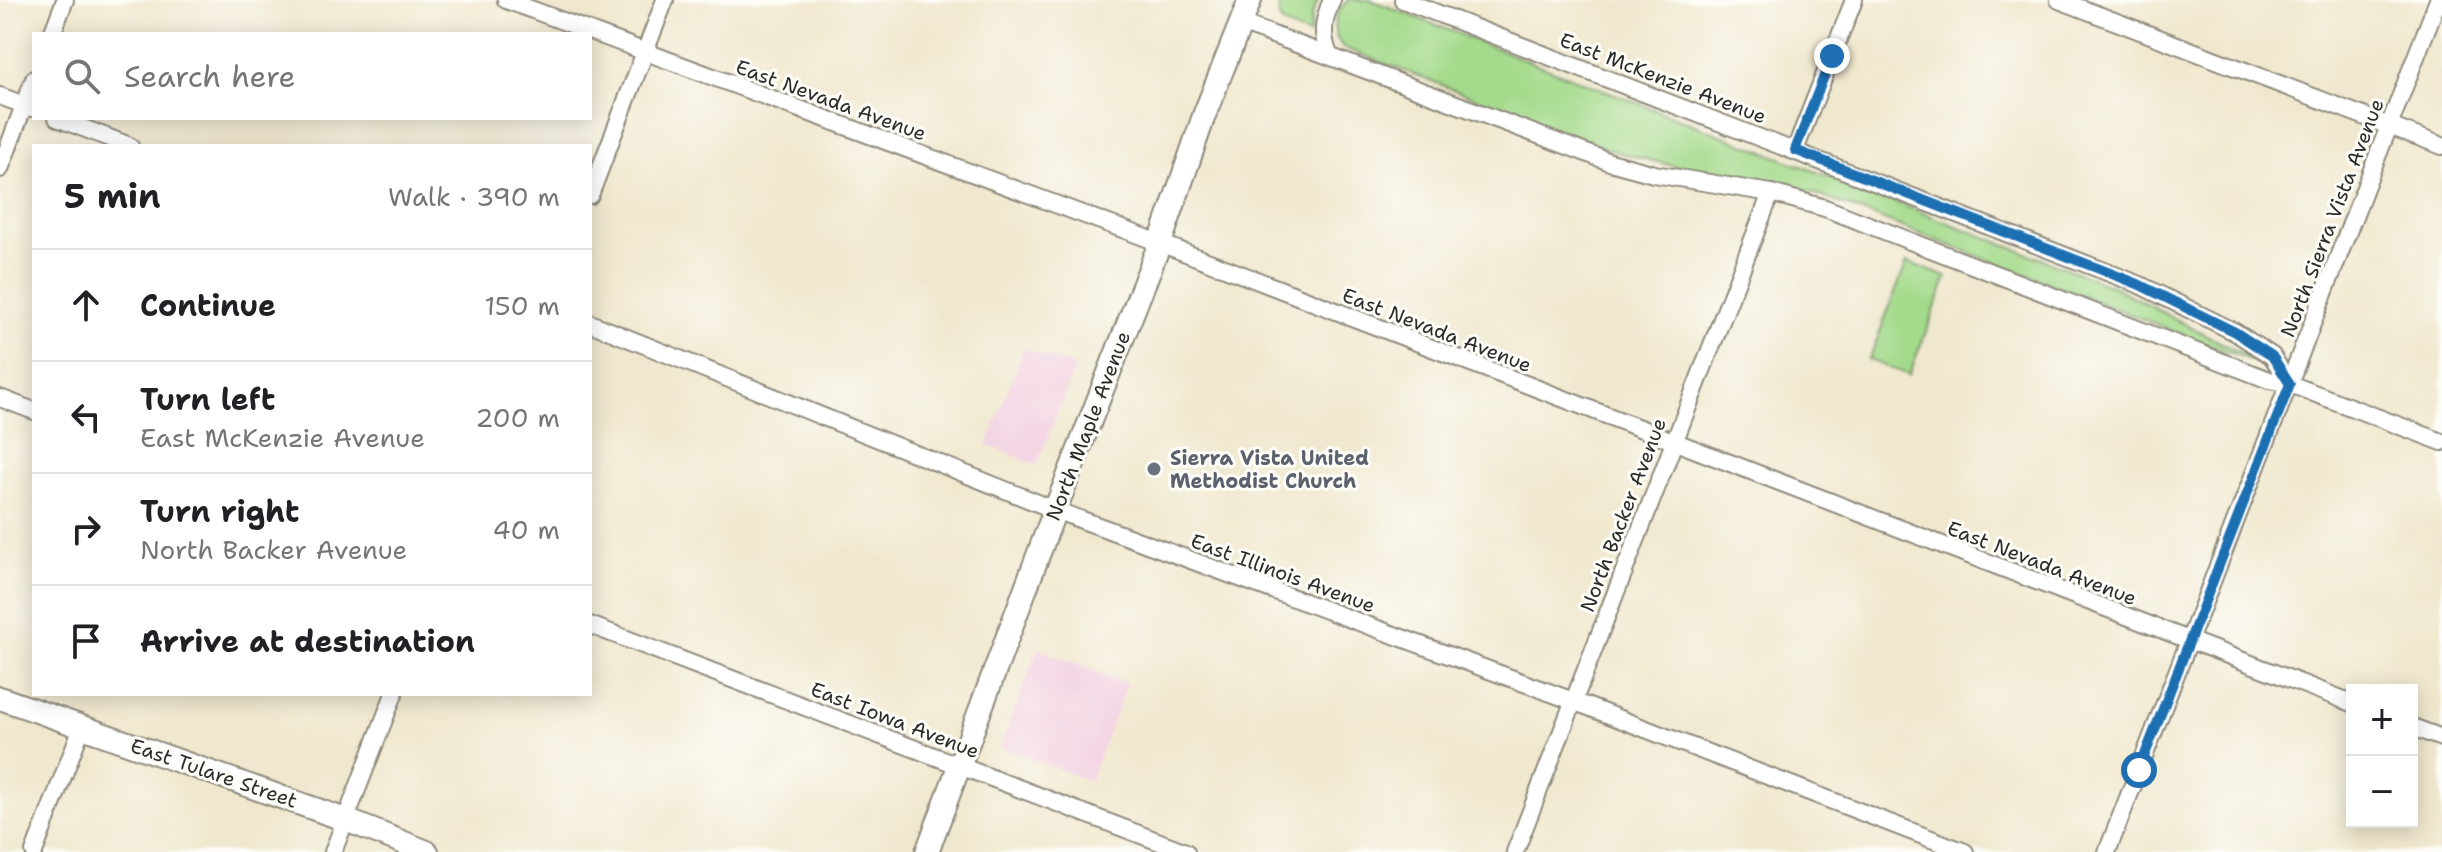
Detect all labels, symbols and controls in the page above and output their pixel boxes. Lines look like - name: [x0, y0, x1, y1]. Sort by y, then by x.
- street label: East McKenzie Avenue: [1556, 27, 1770, 129]
- search box: [32, 32, 592, 120]
- route end: [1814, 38, 1850, 74]
- street label: East Nevada Avenue: [732, 53, 930, 147]
- icon: search: [60, 54, 104, 98]
- text: Search here: [124, 56, 295, 97]
- street label: North Sierra Vista Avenue: [2274, 95, 2390, 341]
- text: 5 min: [64, 173, 161, 219]
- text: Walk · 390 m: [388, 179, 560, 214]
- street label: East Nevada Avenue: [1339, 282, 1535, 378]
- icon: ahead: [64, 283, 108, 327]
- text: Continue: [140, 285, 276, 326]
- text: 150 m: [484, 288, 560, 323]
- street label: North Maple Avenue: [1040, 328, 1136, 524]
- text: Turn left: [140, 379, 275, 420]
- icon: left: [64, 395, 108, 439]
- text: 200 m: [475, 400, 560, 435]
- street label: North Backer Avenue: [1574, 414, 1672, 616]
- text: East McKenzie Avenue: [140, 420, 425, 455]
- place label: Sierra Vista United Methodist Church: [1170, 445, 1369, 494]
- marker: Sierra Vista United Methodist Church: [1145, 460, 1163, 478]
- text: Turn right: [140, 491, 299, 532]
- icon: right: [64, 507, 108, 551]
- text: 40 m: [493, 512, 560, 547]
- street label: East Nevada Avenue: [1944, 515, 2140, 611]
- street label: East Illinois Avenue: [1187, 528, 1379, 618]
- text: North Backer Avenue: [140, 532, 407, 567]
- icon: arrive: [64, 619, 108, 663]
- text: Arrive at destination: [140, 621, 475, 662]
- street label: East Iowa Avenue: [807, 676, 983, 764]
- map controls: [2346, 684, 2418, 828]
- button: +: [2346, 684, 2418, 756]
- street label: East Tulare Street: [127, 732, 301, 814]
- route start: [2121, 752, 2157, 788]
- button: −: [2346, 756, 2418, 828]

